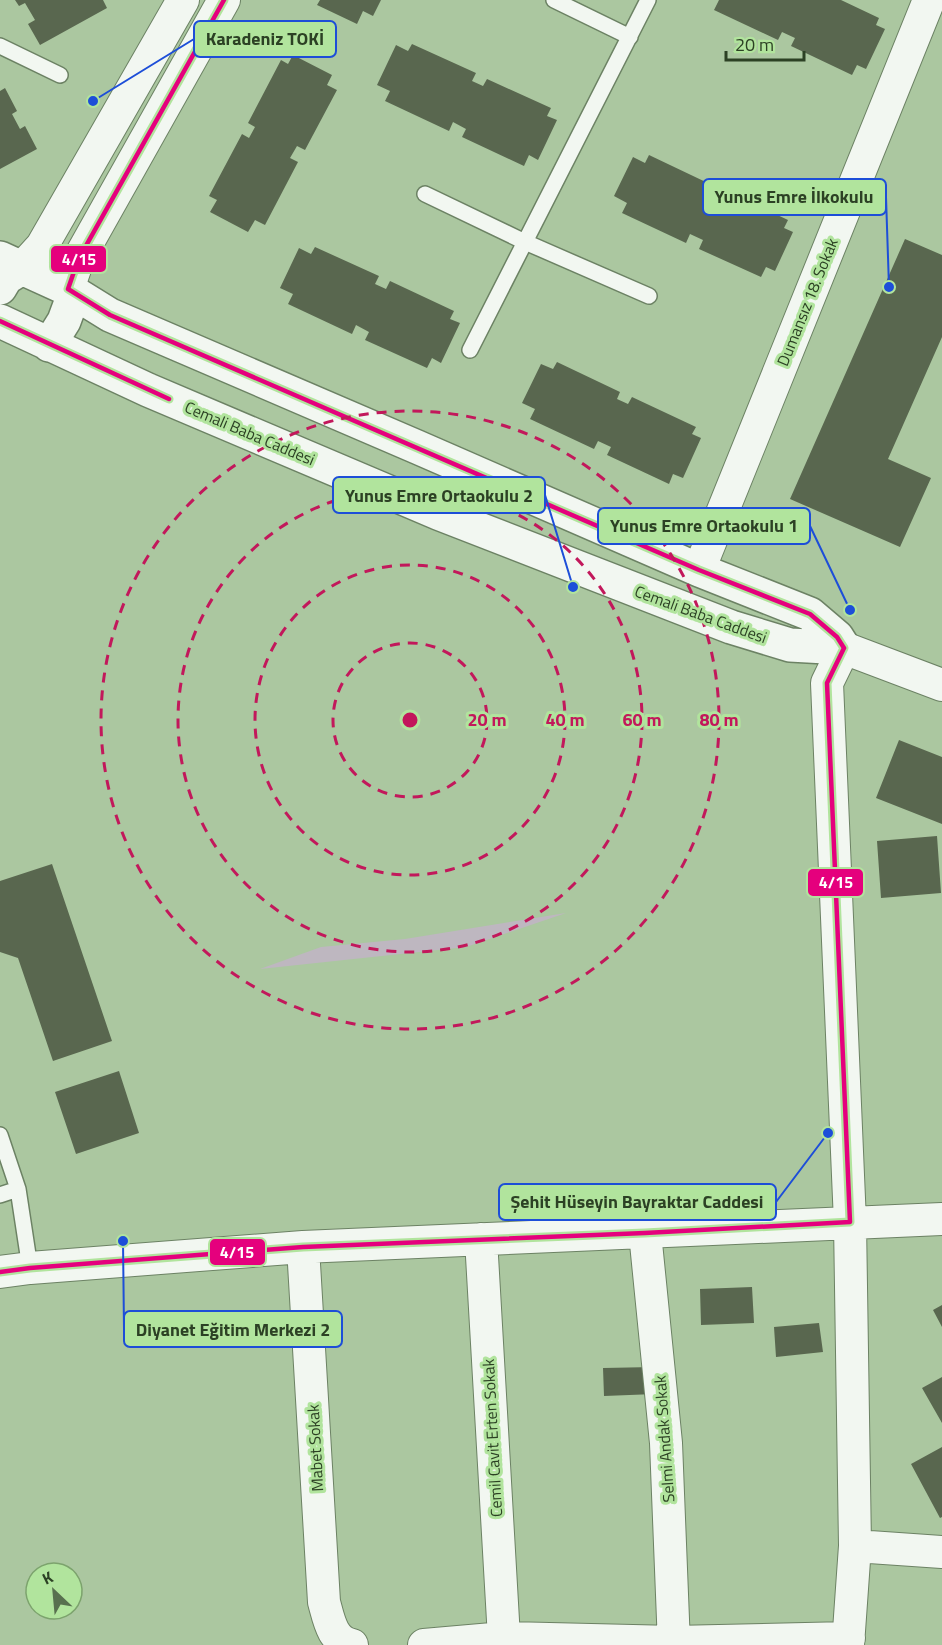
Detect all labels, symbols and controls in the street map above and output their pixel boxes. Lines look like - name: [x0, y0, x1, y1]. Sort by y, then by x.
- callout: Karadeniz TOKİ: [194, 21, 336, 57]
- scale bar: [726, 24, 804, 62]
- text: Karadeniz TOKİ: [206, 25, 324, 52]
- text: 20 m: [735, 31, 774, 58]
- callout: Yunus Emre İlkokulu: [703, 179, 886, 215]
- text: Yunus Emre İlkokulu: [714, 183, 874, 210]
- street label: Dumansız 18. Sokak: [770, 234, 844, 369]
- line badge: 4/15: [50, 245, 107, 273]
- text: 4/15: [62, 247, 96, 271]
- street label: Cemali Baba Caddesi: [181, 395, 319, 471]
- callout: Yunus Emre Ortaokulu 2: [333, 477, 545, 513]
- text: Yunus Emre Ortaokulu 2: [345, 482, 533, 509]
- callout: Yunus Emre Ortaokulu 1: [598, 508, 810, 544]
- text: Yunus Emre Ortaokulu 1: [610, 512, 798, 539]
- street label: Cemali Baba Caddesi: [631, 579, 771, 649]
- text: 20 m: [467, 706, 507, 733]
- text: 40 m: [545, 706, 585, 733]
- text: 60 m: [622, 706, 662, 733]
- text: 80 m: [699, 706, 739, 733]
- centre of rings: [400, 710, 420, 730]
- line badge: 4/15: [807, 868, 864, 897]
- text: 4/15: [819, 870, 853, 894]
- callout: Şehit Hüseyin Bayraktar Caddesi: [499, 1184, 776, 1220]
- text: Şehit Hüseyin Bayraktar Caddesi: [511, 1188, 763, 1215]
- line badge: 4/15: [209, 1238, 266, 1266]
- text: 4/15: [220, 1240, 254, 1264]
- callout: Diyanet Eğitim Merkezi 2: [124, 1311, 342, 1347]
- text: Diyanet Eğitim Merkezi 2: [136, 1316, 330, 1343]
- street label: Cemil Cavit Erten Sokak: [476, 1358, 508, 1518]
- street label: Selmi Andak Sokak: [648, 1374, 680, 1503]
- street label: Mabet Sokak: [301, 1403, 329, 1492]
- north arrow: [24, 1561, 84, 1621]
- text: K: [38, 1564, 57, 1590]

